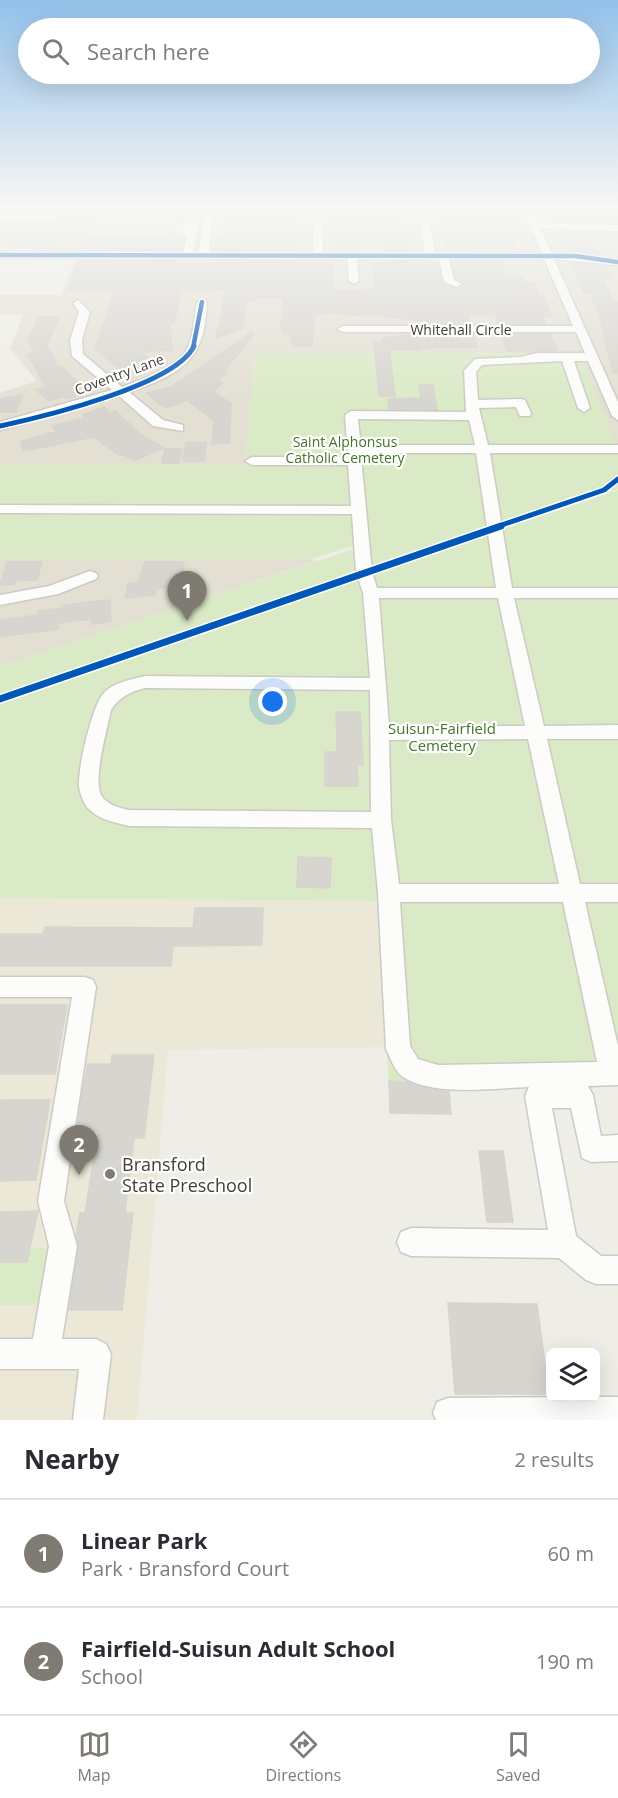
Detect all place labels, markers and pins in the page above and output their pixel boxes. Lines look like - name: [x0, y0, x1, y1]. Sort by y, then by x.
- pin: 1: [168, 572, 207, 621]
- pin: 2: [60, 1126, 98, 1175]
- place label: Bransford State Preschool: [122, 1152, 252, 1197]
- marker: Bransford State Preschool: [103, 1167, 117, 1181]

